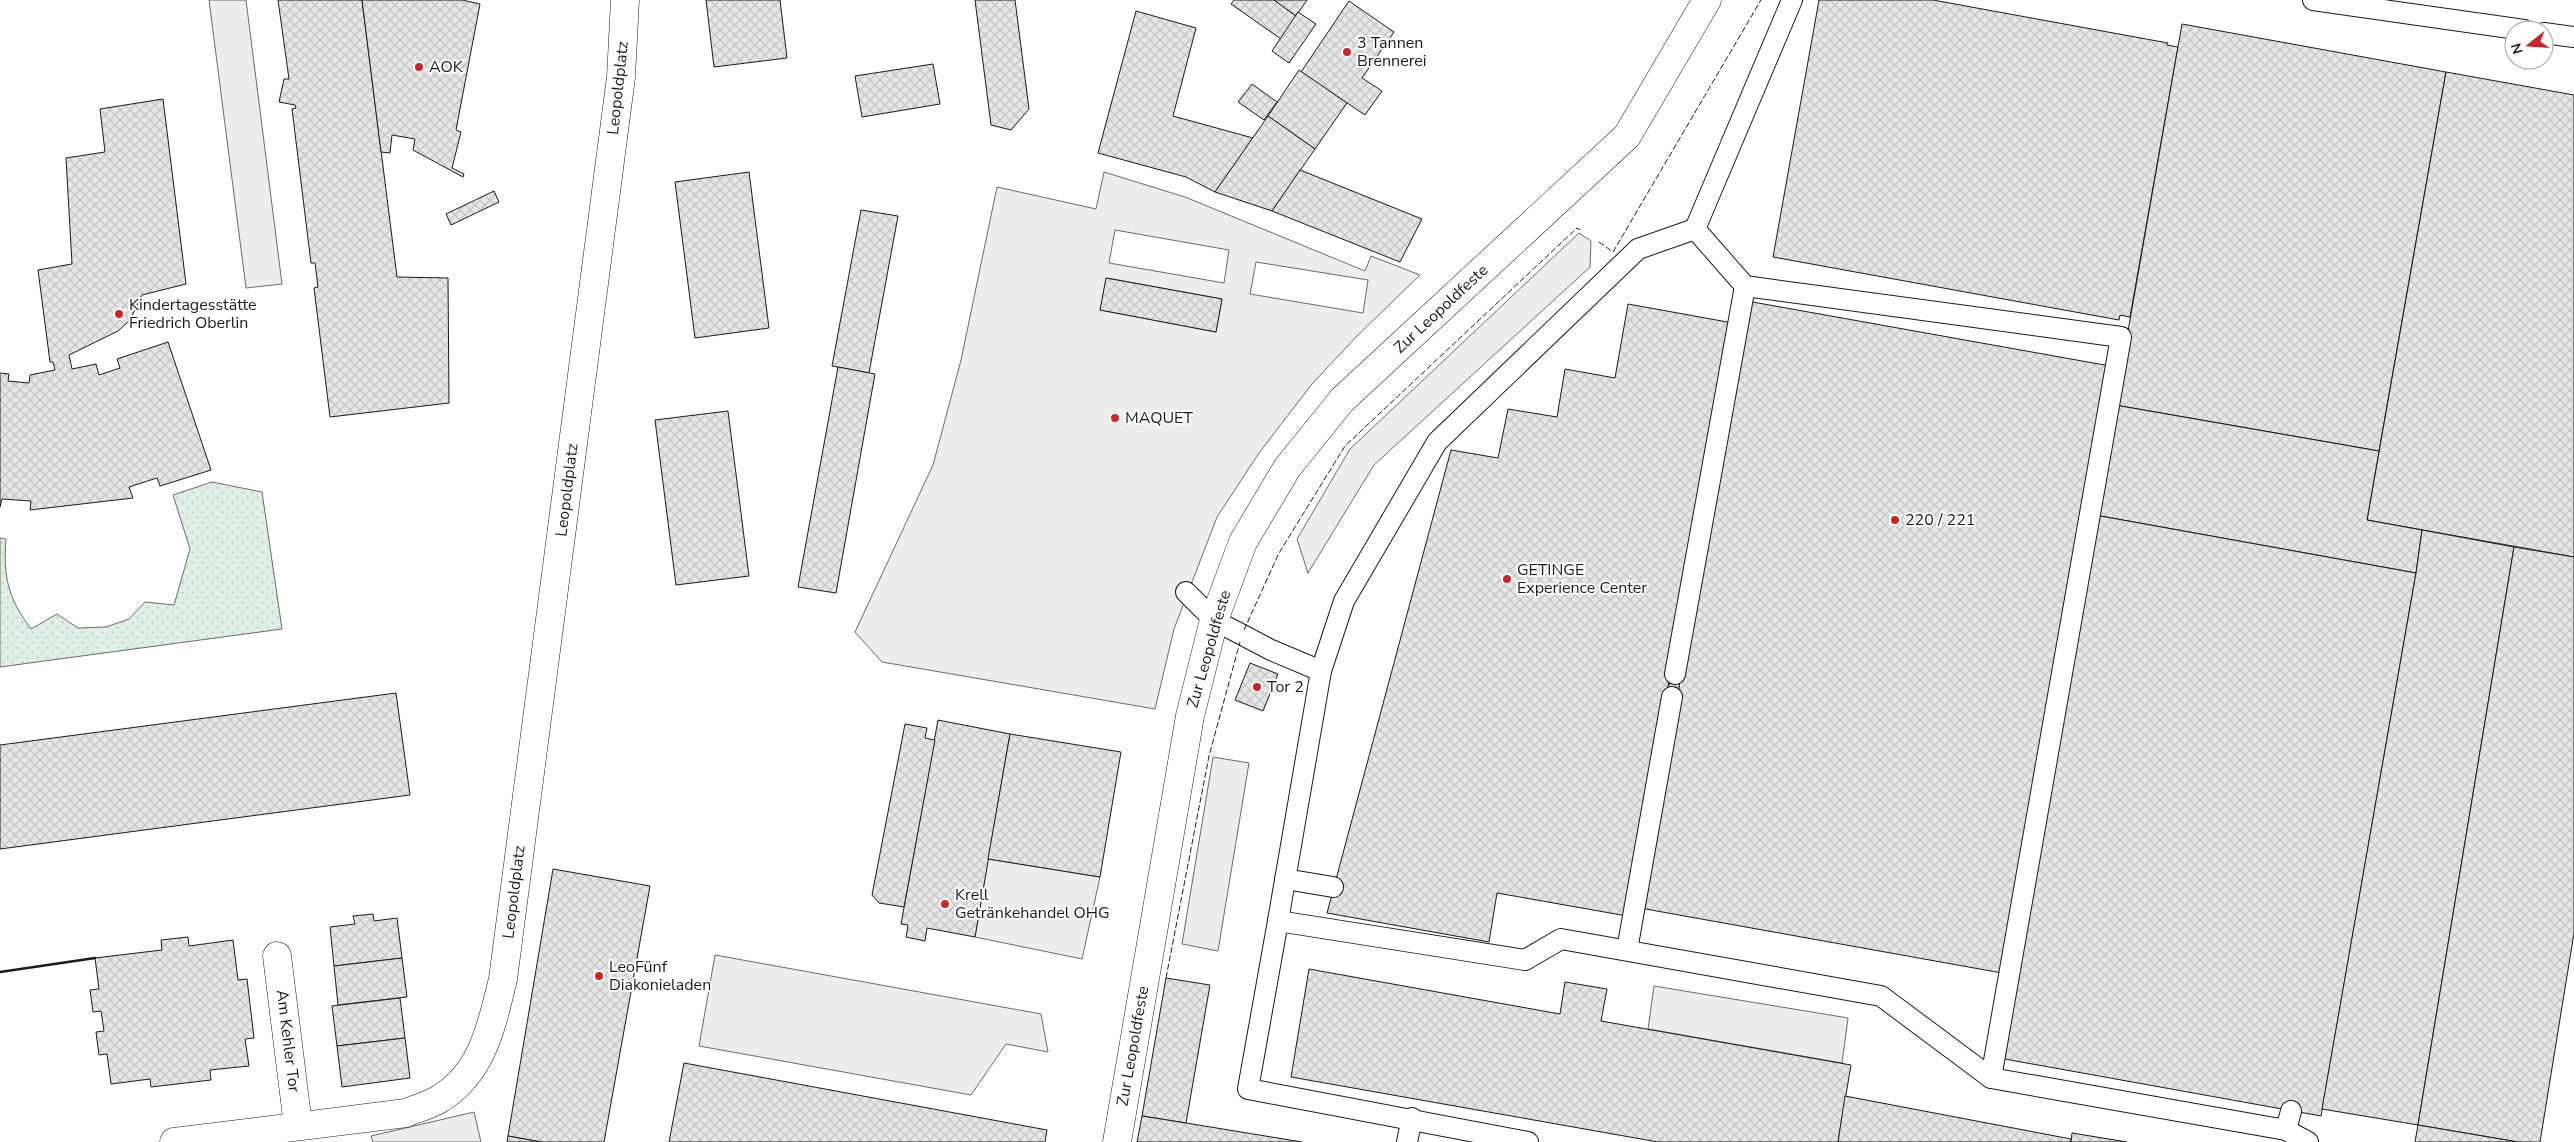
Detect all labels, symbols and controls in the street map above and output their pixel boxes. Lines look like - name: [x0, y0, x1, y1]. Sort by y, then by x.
- north arrow: [2504, 20, 2554, 70]
- place label: 3 Tannen Brennerei: [1357, 32, 1427, 72]
- street label: Leopoldplatz: [602, 40, 634, 136]
- text: N: [2506, 41, 2528, 56]
- marker: 3 Tannen Brennerei: [1341, 46, 1353, 58]
- place label: AOK: [429, 56, 464, 78]
- marker: AOK: [413, 61, 425, 73]
- street label: Zur Leopoldfeste: [1389, 259, 1493, 359]
- place label: Kindertagesstätte Friedrich Oberlin: [129, 294, 257, 334]
- marker: Kindertagesstätte Friedrich Oberlin: [113, 308, 125, 320]
- place label: MAQUET: [1125, 407, 1193, 429]
- marker: MAQUET: [1109, 412, 1121, 424]
- street label: Leopoldplatz: [550, 442, 584, 538]
- place label: 220 / 221: [1905, 509, 1975, 531]
- marker: 220 / 221: [1889, 514, 1901, 526]
- place label: GETINGE Experience Center: [1517, 559, 1647, 599]
- marker: GETINGE Experience Center: [1501, 573, 1513, 585]
- street label: Zur Leopoldfeste: [1182, 588, 1236, 710]
- place label: Tor 2: [1267, 676, 1304, 698]
- marker: Tor 2: [1251, 681, 1263, 693]
- street label: Leopoldplatz: [497, 844, 531, 940]
- place label: Krell Getränkehandel OHG: [955, 884, 1110, 924]
- marker: Krell Getränkehandel OHG: [939, 898, 951, 910]
- place label: LeoFünf Diakonieladen: [609, 956, 711, 996]
- marker: LeoFünf Diakonieladen: [593, 970, 605, 982]
- street label: Zur Leopoldfeste: [1112, 984, 1154, 1108]
- street label: Am Kehler Tor: [271, 989, 305, 1094]

